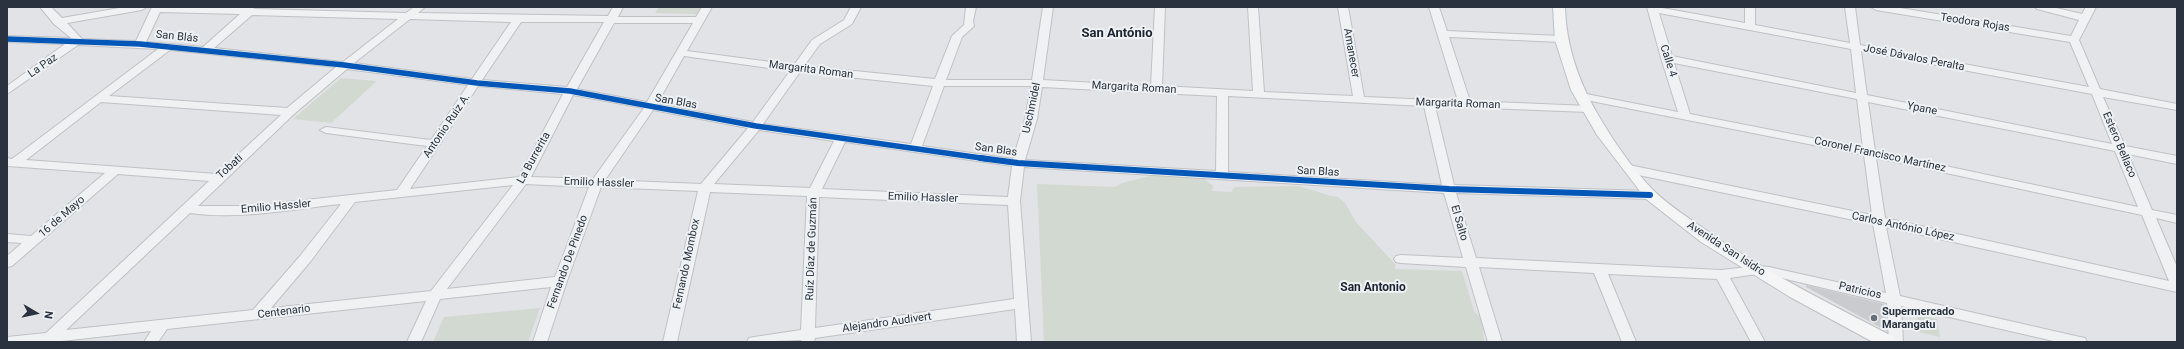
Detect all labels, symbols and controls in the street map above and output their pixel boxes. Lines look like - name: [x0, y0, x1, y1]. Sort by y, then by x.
- street label: Teodora Rojas: [1939, 11, 2011, 35]
- district label: San António: [1082, 26, 1152, 42]
- street label: Amanecer: [1340, 27, 1362, 79]
- street label: San Blás: [155, 28, 199, 46]
- street label: José Dávalos Peralta: [1862, 42, 1966, 74]
- street label: Calle 4: [1657, 43, 1679, 79]
- street label: La Paz: [26, 51, 60, 81]
- street label: Margarita Roman: [768, 58, 854, 82]
- street label: Margarita Roman: [1091, 79, 1177, 97]
- street label: Uschmidel: [1020, 81, 1044, 135]
- street label: Antonio Ruiz A.: [421, 91, 473, 161]
- street label: San Blas: [654, 92, 698, 112]
- street label: Margarita Roman: [1415, 96, 1501, 112]
- street label: Ypane: [1906, 100, 1938, 118]
- street label: Estero Bellaco: [2099, 110, 2139, 180]
- street label: La Burrerita: [514, 130, 554, 186]
- street label: Coronel Francisco Martínez: [1813, 135, 1947, 175]
- street label: San Blas: [974, 141, 1018, 159]
- street label: Tobati: [214, 152, 246, 182]
- street label: San Blas: [1296, 164, 1340, 180]
- street label: Emilio Hassler: [564, 175, 634, 191]
- street label: Emilio Hassler: [888, 190, 958, 206]
- street label: 16 de Mayo: [36, 193, 88, 241]
- street label: Emilio Hassler: [240, 197, 312, 217]
- street label: Ruíz Díaz de Guzmán: [804, 197, 820, 301]
- street label: El Salto: [1448, 204, 1470, 242]
- street label: Carlos António López: [1850, 210, 1956, 244]
- street label: Fernando De Pinedo: [545, 213, 591, 311]
- street label: Fernando Mombox: [671, 218, 703, 310]
- street label: Avenida San Isidro: [1684, 219, 1768, 279]
- street label: Patricios: [1837, 280, 1883, 302]
- district label: San Antonio: [1340, 281, 1406, 295]
- north arrow: [16, 293, 56, 333]
- street label: Centenario: [257, 302, 311, 322]
- place label: Supermercado Marangatu: [1882, 305, 1955, 331]
- text: N: [41, 310, 55, 320]
- street label: Alejandro Audivert: [842, 310, 932, 336]
- marker: Supermercado Marangatu: [1869, 313, 1879, 323]

